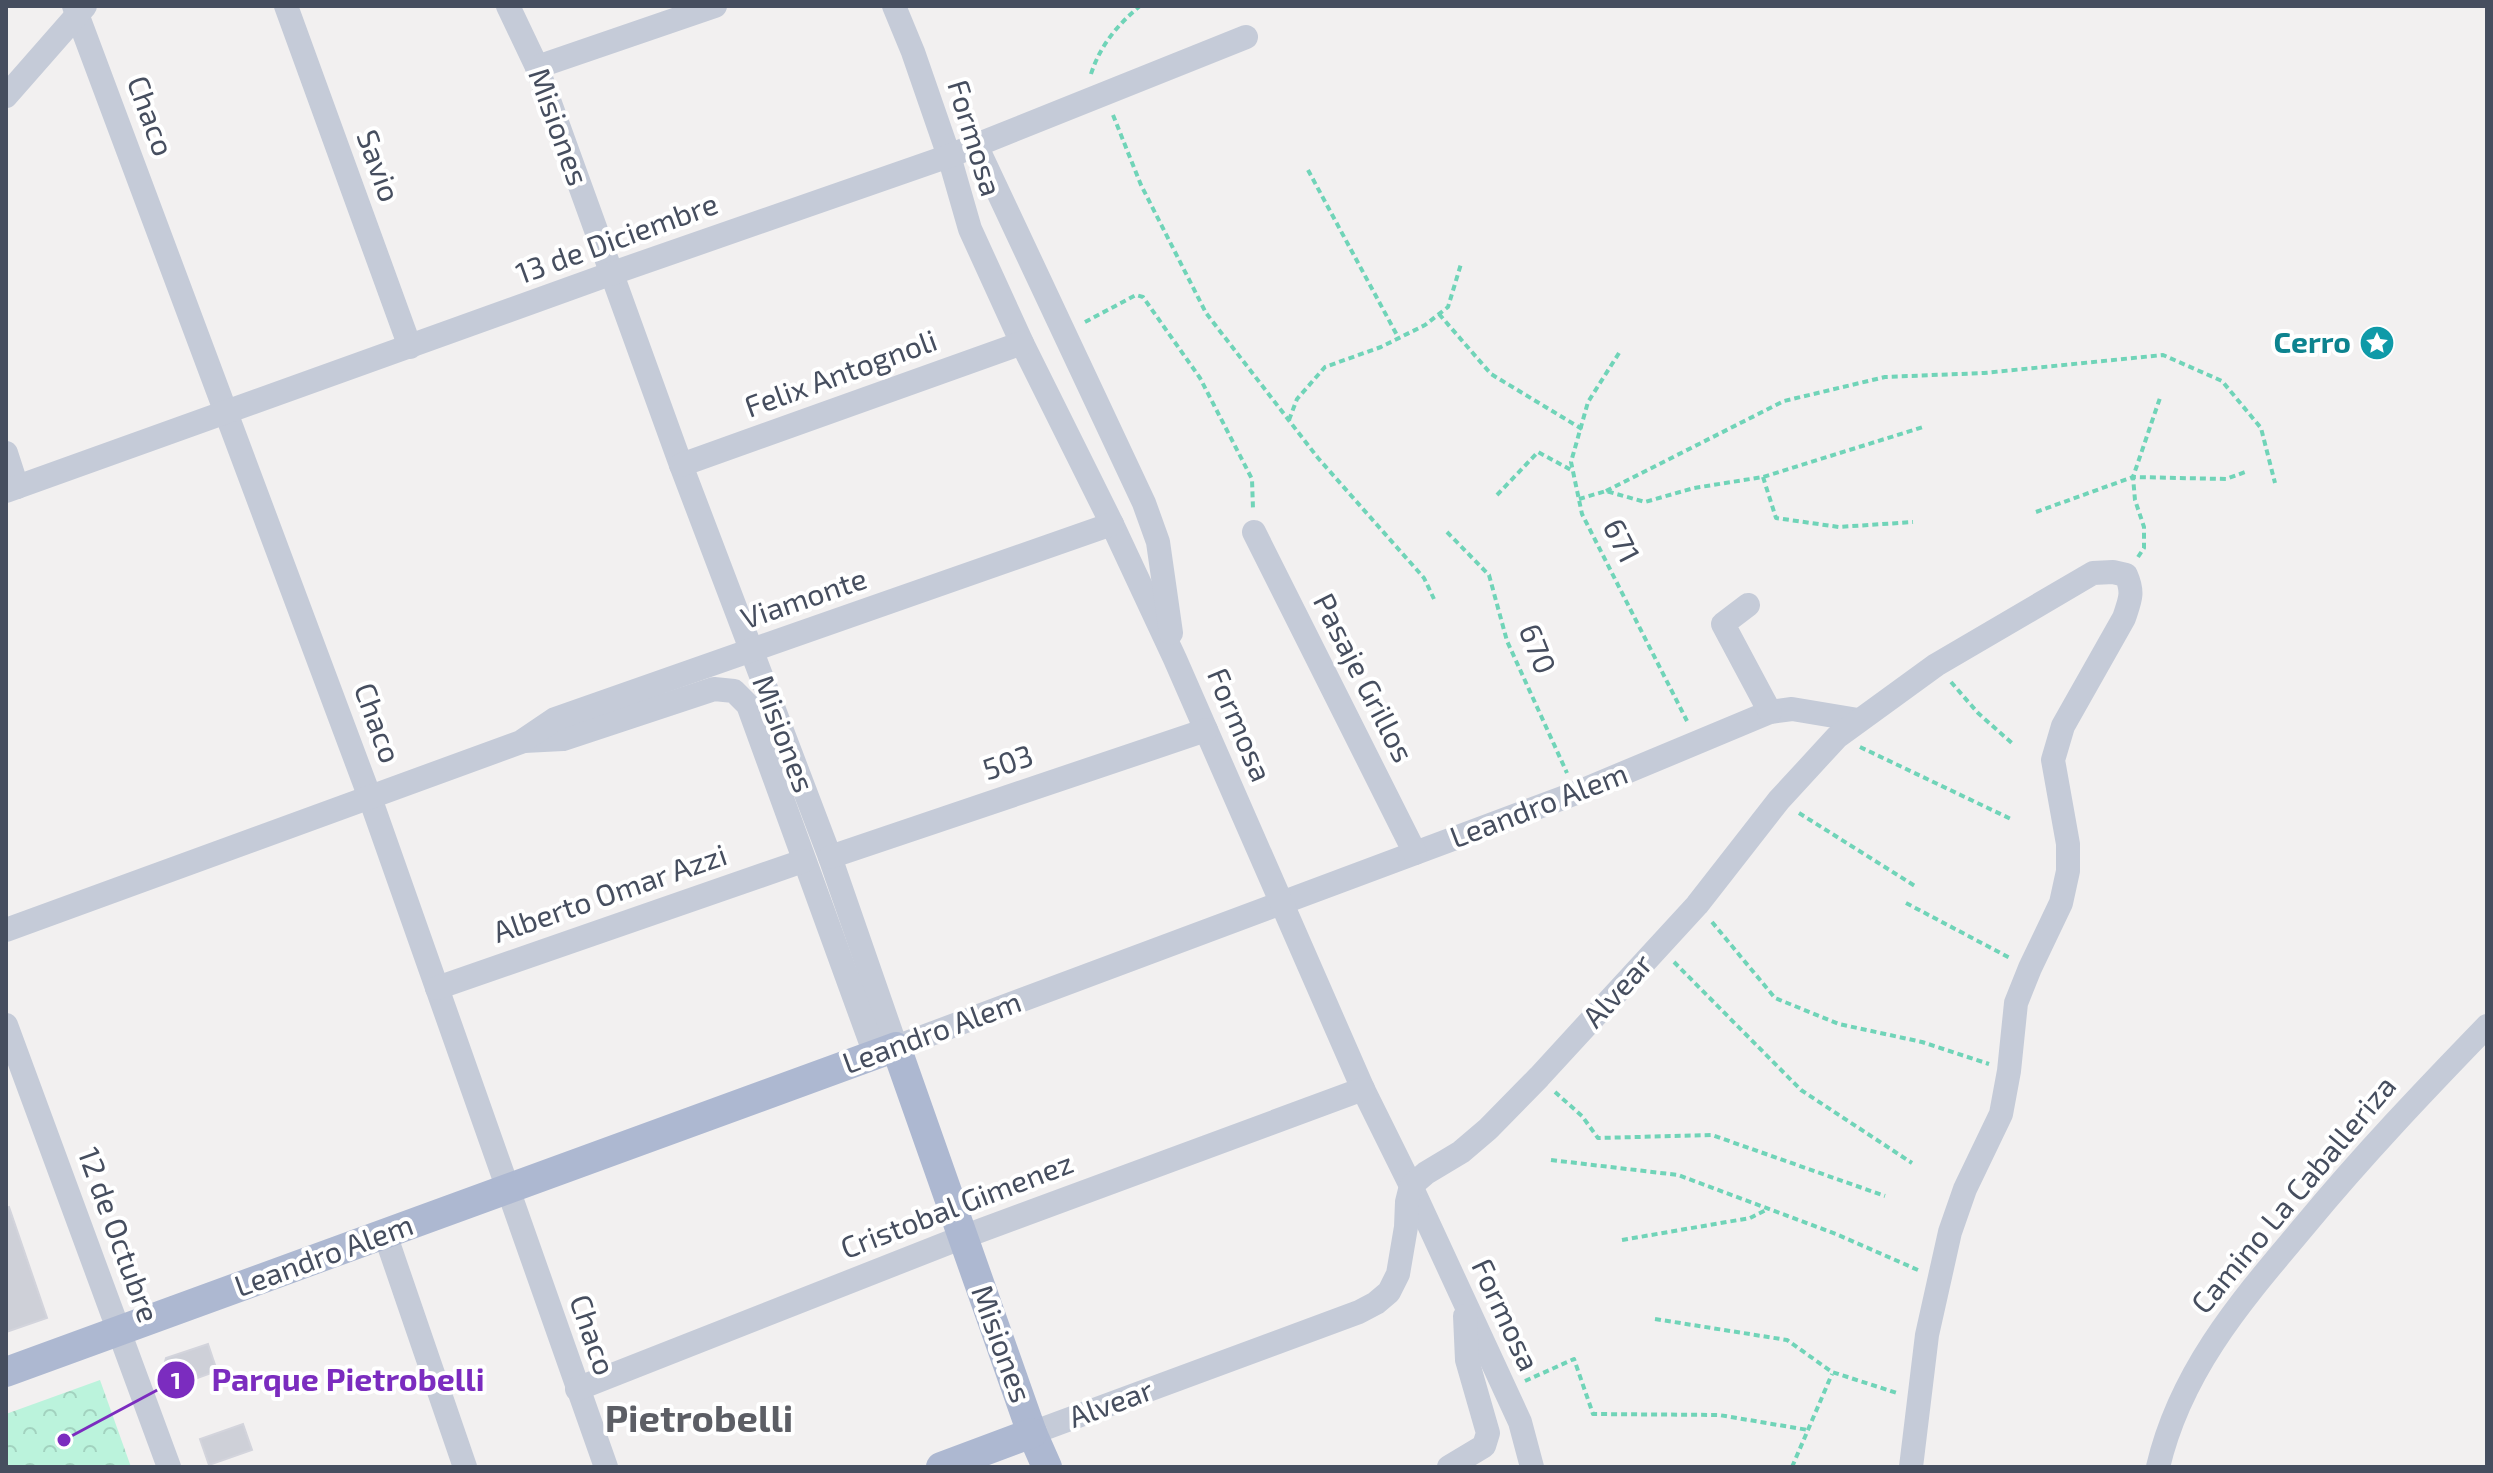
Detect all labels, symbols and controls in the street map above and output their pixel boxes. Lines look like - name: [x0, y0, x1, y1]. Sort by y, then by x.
- street label: Misiones: [522, 63, 598, 190]
- street label: Chaco: [121, 70, 183, 160]
- street label: Formosa: [941, 75, 1011, 200]
- street label: Savio: [350, 125, 409, 206]
- street label: 13 de Diciembre: [511, 184, 722, 290]
- street label: Felix Antognoli: [739, 321, 941, 424]
- place label: Cerro: [2273, 323, 2351, 359]
- place icon: Cerro: [2358, 324, 2396, 362]
- street label: 671: [1597, 512, 1649, 568]
- street label: Viamonte: [736, 559, 871, 635]
- street label: Pasaje Grillos: [1307, 587, 1423, 767]
- street label: 670: [1513, 618, 1565, 678]
- street label: Formosa: [1201, 662, 1281, 786]
- street label: Misiones: [746, 670, 824, 797]
- street label: Chaco: [348, 677, 410, 767]
- street label: 503: [977, 736, 1037, 786]
- street label: Leandro Alem: [1444, 754, 1632, 854]
- street label: Alberto Omar Azzi: [488, 835, 731, 949]
- street label: Alvear: [1574, 945, 1659, 1034]
- street label: Leandro Alem: [837, 982, 1025, 1080]
- street label: Camino La Caballeriza: [2182, 1067, 2402, 1320]
- street label: 12 de Octubre: [72, 1142, 168, 1327]
- street label: Cristobal Gimenez: [835, 1143, 1078, 1265]
- street label: Leandro Alem: [229, 1205, 417, 1303]
- street label: Formosa: [1465, 1252, 1548, 1376]
- street label: Misiones: [965, 1280, 1041, 1407]
- street label: Chaco: [563, 1289, 624, 1379]
- callout: Parque Pietrobelli: [156, 1352, 501, 1408]
- text: Parque Pietrobelli: [211, 1359, 485, 1397]
- text: 1: [171, 1365, 181, 1394]
- street label: Alvear: [1063, 1370, 1157, 1434]
- district label: Pietrobelli: [605, 1394, 793, 1440]

